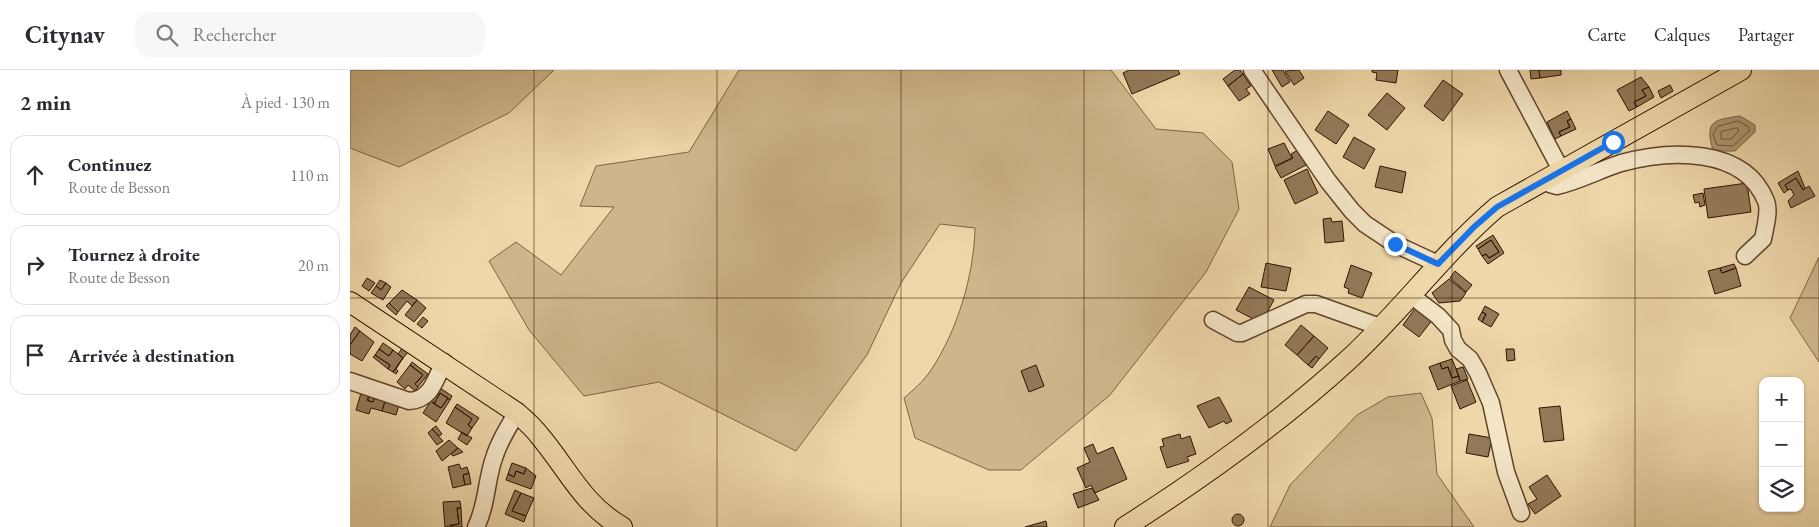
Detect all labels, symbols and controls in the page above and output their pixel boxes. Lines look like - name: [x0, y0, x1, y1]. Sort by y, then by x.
- search box: [135, 12, 485, 57]
- text: Citynav: [25, 19, 105, 50]
- icon: search: [153, 21, 181, 49]
- text: Rechercher: [193, 22, 276, 47]
- text: Carte: [1587, 23, 1626, 46]
- text: Calques: [1654, 23, 1710, 46]
- text: Partager: [1738, 23, 1794, 46]
- text: 2 min: [20, 89, 71, 116]
- text: À pied · 130 m: [241, 92, 330, 113]
- route start: [1602, 131, 1625, 154]
- text: Continuez: [68, 152, 152, 177]
- icon: ahead: [21, 161, 49, 189]
- text: 110 m: [290, 165, 329, 186]
- text: Route de Besson: [68, 177, 170, 198]
- route end: [1384, 233, 1407, 256]
- text: Tournez à droite: [68, 242, 200, 267]
- icon: right: [21, 251, 49, 279]
- text: 20 m: [298, 255, 329, 276]
- text: Route de Besson: [68, 267, 170, 288]
- icon: arrive: [21, 341, 49, 369]
- text: Arrivée à destination: [68, 343, 235, 368]
- map controls: [1759, 377, 1804, 512]
- button: +: [1759, 377, 1804, 422]
- button: −: [1759, 422, 1804, 467]
- button: layers: [1759, 467, 1804, 512]

